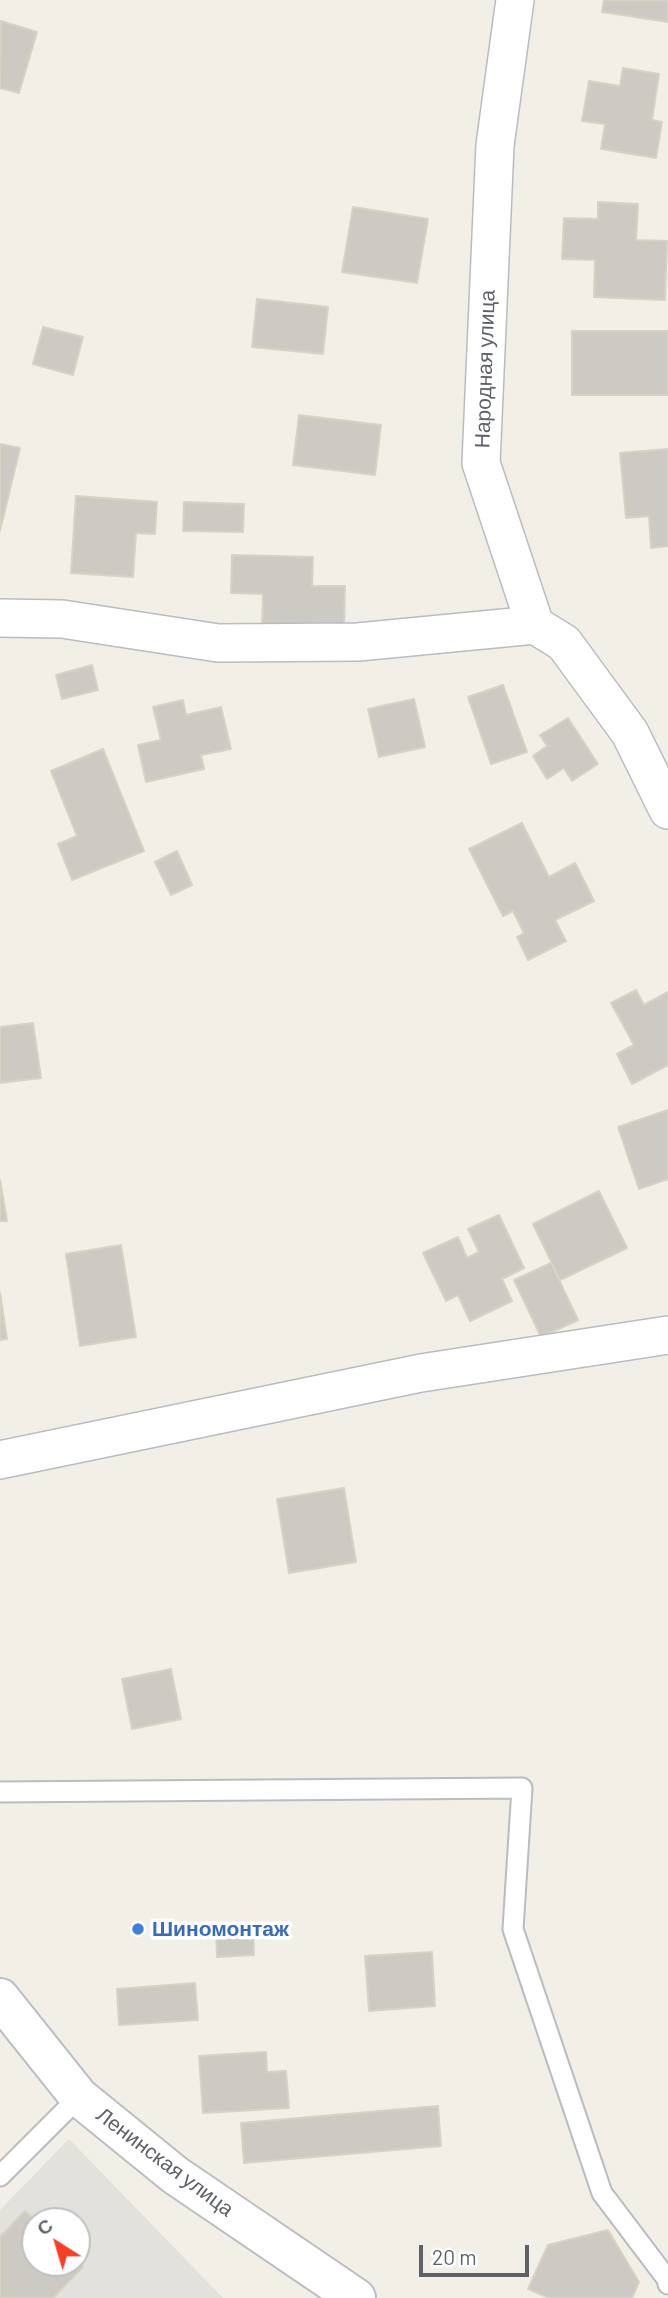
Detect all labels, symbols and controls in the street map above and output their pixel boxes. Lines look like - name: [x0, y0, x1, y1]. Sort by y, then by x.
- street label: Народная улица: [470, 289, 500, 449]
- place label: Шиномонтаж: [152, 1916, 289, 1942]
- marker: Шиномонтаж: [130, 1921, 146, 1937]
- street label: Ленинская улица: [91, 2102, 239, 2222]
- north arrow: [21, 2207, 91, 2277]
- text: С: [32, 2213, 57, 2240]
- scale bar: [423, 2232, 533, 2276]
- text: 20 m: [432, 2244, 477, 2269]

